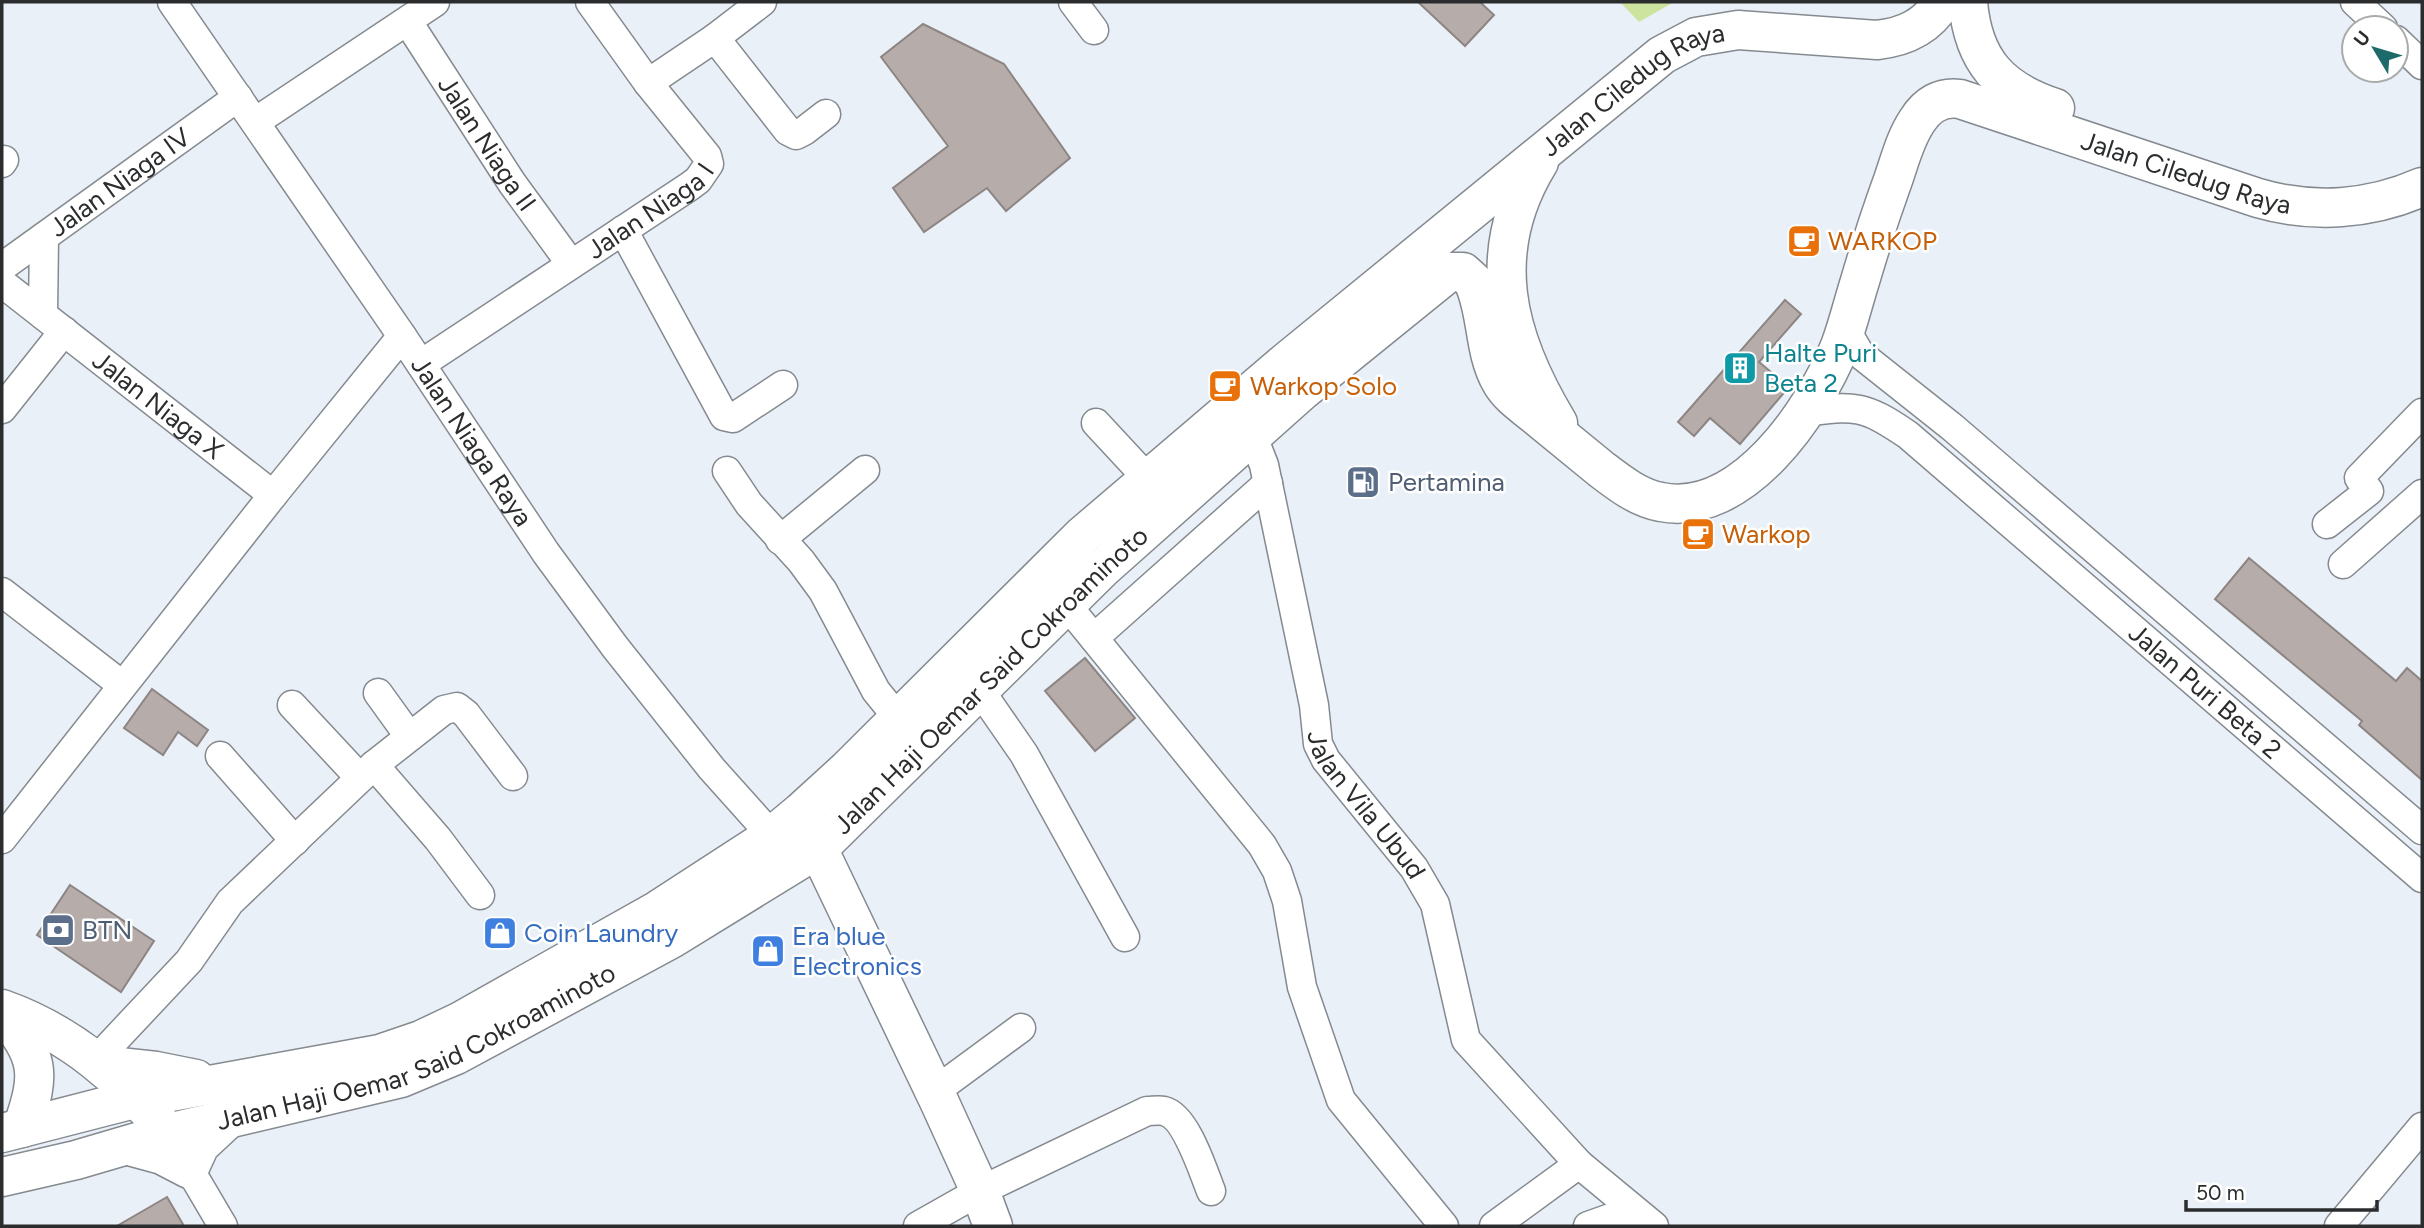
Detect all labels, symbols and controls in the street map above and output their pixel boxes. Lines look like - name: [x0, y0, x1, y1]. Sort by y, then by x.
- north arrow: [2340, 14, 2410, 84]
- street label: Jalan Ciledug Raya: [1534, 16, 1727, 163]
- text: U: [2349, 26, 2375, 51]
- street label: Jalan Niaga II: [431, 70, 543, 217]
- street label: Jalan Niaga IV: [43, 121, 196, 244]
- street label: Jalan Ciledug Raya: [2077, 124, 2293, 221]
- street label: Jalan Niaga I: [581, 157, 721, 266]
- cafe icon: WARKOP: [1785, 222, 1823, 260]
- place label: WARKOP: [1828, 225, 1937, 257]
- place label: Halte Puri Beta 2: [1764, 337, 1877, 399]
- street label: Jalan Niaga X: [86, 344, 230, 466]
- building icon: Halte Puri Beta 2: [1721, 349, 1759, 387]
- street label: Jalan Niaga Raya: [404, 350, 540, 532]
- cafe icon: Warkop Solo: [1206, 367, 1244, 405]
- place label: Warkop Solo: [1250, 370, 1397, 402]
- fuel station icon: Pertamina: [1344, 463, 1382, 501]
- place label: Pertamina: [1388, 466, 1505, 498]
- cafe icon: Warkop: [1679, 515, 1717, 553]
- place label: Warkop: [1722, 518, 1811, 550]
- street label: Jalan Haji Oemar Said Cokroaminoto: [827, 520, 1155, 841]
- street label: Jalan Puri Beta 2: [2122, 616, 2288, 766]
- street label: Jalan Vila Ubud: [1301, 730, 1433, 885]
- bank icon: BTN: [39, 911, 77, 949]
- place label: BTN: [82, 914, 132, 946]
- shop icon: Coin Laundry: [481, 914, 519, 952]
- place label: Coin Laundry: [524, 917, 679, 949]
- place label: Era blue Electronics: [792, 920, 922, 982]
- shop icon: Era blue Electronics: [749, 932, 787, 970]
- street label: Jalan Haji Oemar Said Cokroaminoto: [214, 956, 621, 1137]
- scale bar: [2186, 1168, 2377, 1212]
- text: 50 m: [2196, 1180, 2245, 1205]

